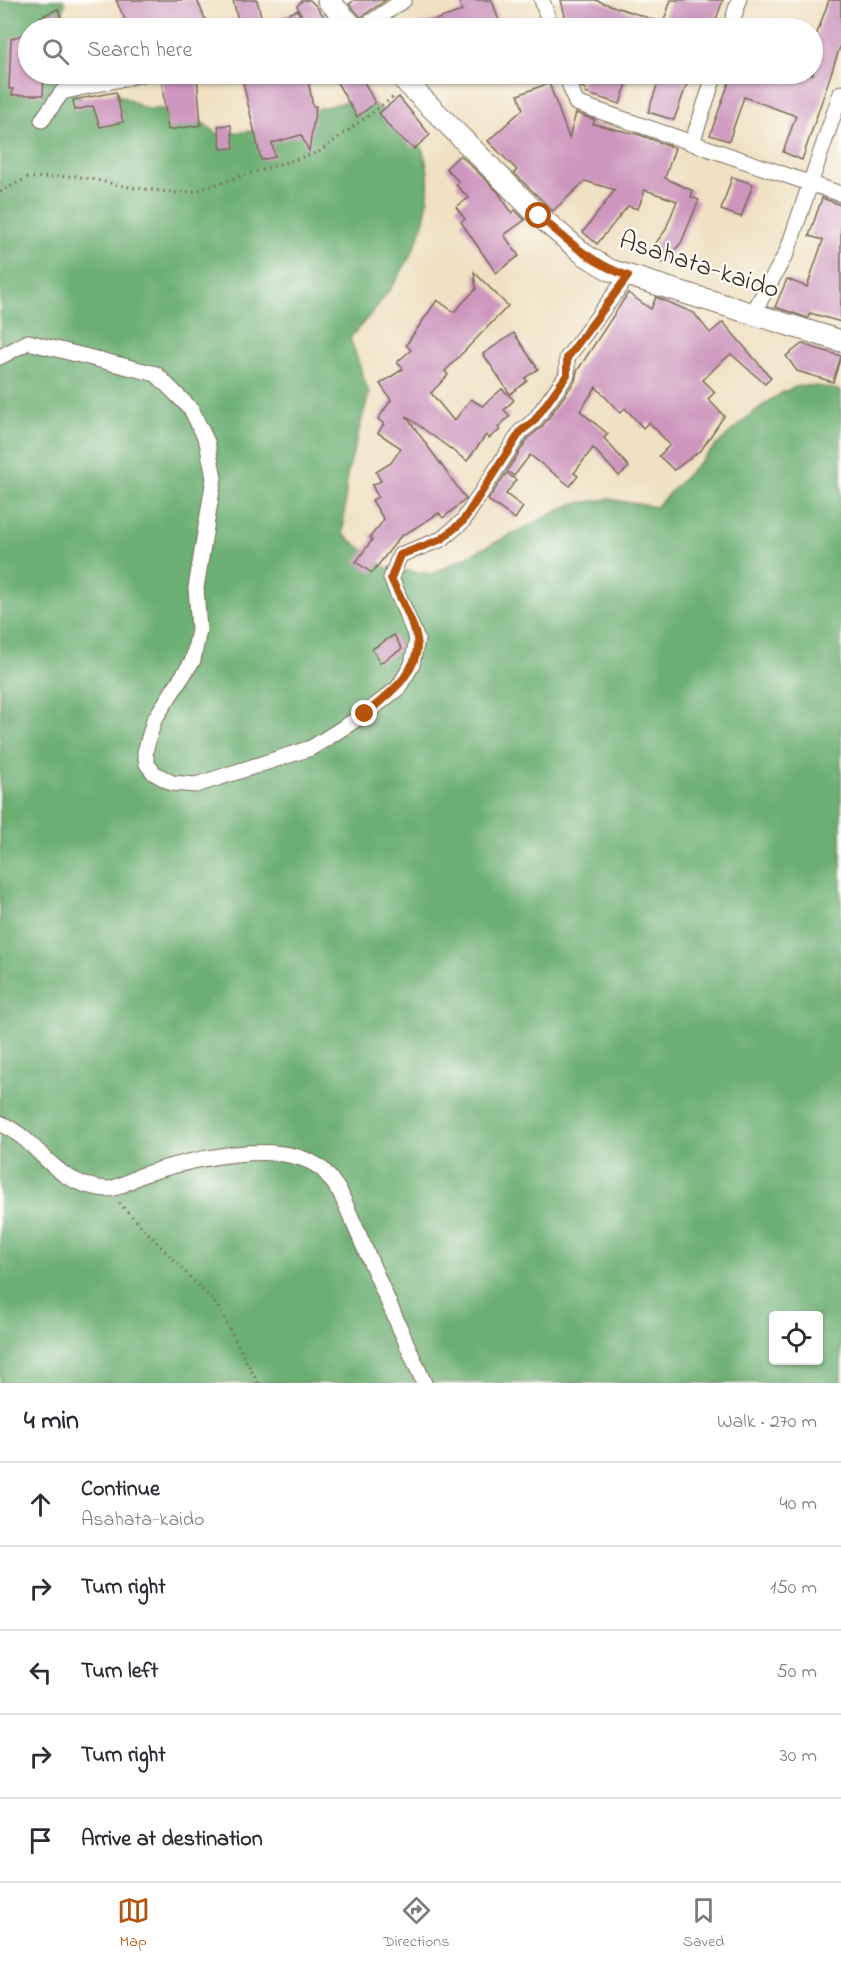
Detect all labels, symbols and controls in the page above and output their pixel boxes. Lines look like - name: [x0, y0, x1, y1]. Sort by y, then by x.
- search box: [18, 18, 823, 84]
- icon: search: [39, 35, 72, 68]
- text: Search here: [87, 35, 192, 67]
- route start: [525, 202, 551, 228]
- street label: Asahata-kaido: [614, 222, 784, 310]
- route end: [351, 700, 377, 726]
- map controls: [769, 1311, 823, 1365]
- button: locate: [769, 1311, 823, 1365]
- text: 4 min: [24, 1403, 79, 1441]
- text: Walk · 270 m: [717, 1408, 817, 1437]
- text: Continue: [81, 1474, 160, 1506]
- icon: ahead: [24, 1488, 57, 1521]
- text: 40 m: [780, 1490, 817, 1519]
- text: Asahata-kaido: [81, 1506, 204, 1535]
- icon: right: [24, 1572, 57, 1605]
- text: Turn right: [81, 1572, 166, 1604]
- text: 150 m: [770, 1574, 817, 1603]
- icon: left: [24, 1656, 57, 1689]
- text: Turn left: [81, 1656, 158, 1688]
- text: 50 m: [776, 1658, 817, 1687]
- icon: right: [24, 1740, 57, 1773]
- text: Turn right: [81, 1740, 166, 1772]
- text: 30 m: [780, 1742, 817, 1771]
- icon: arrive: [24, 1824, 57, 1857]
- text: Arrive at destination: [81, 1824, 263, 1856]
- tab: Map: [117, 1894, 150, 1954]
- tab: Directions: [383, 1894, 449, 1954]
- tab: Saved: [683, 1894, 724, 1954]

